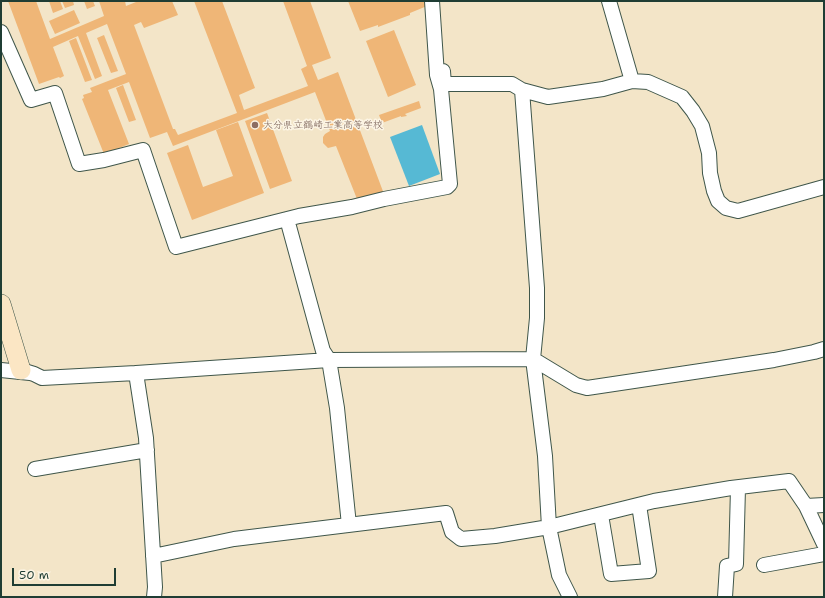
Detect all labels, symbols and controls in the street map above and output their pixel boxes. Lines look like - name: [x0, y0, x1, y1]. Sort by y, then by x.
- place label: 大分県立鶴崎工業高等学校: [263, 119, 383, 131]
- marker: 大分県立鶴崎工業高等学校: [250, 120, 260, 130]
- scale bar: [14, 560, 118, 586]
- text: 50 m: [19, 567, 49, 583]

